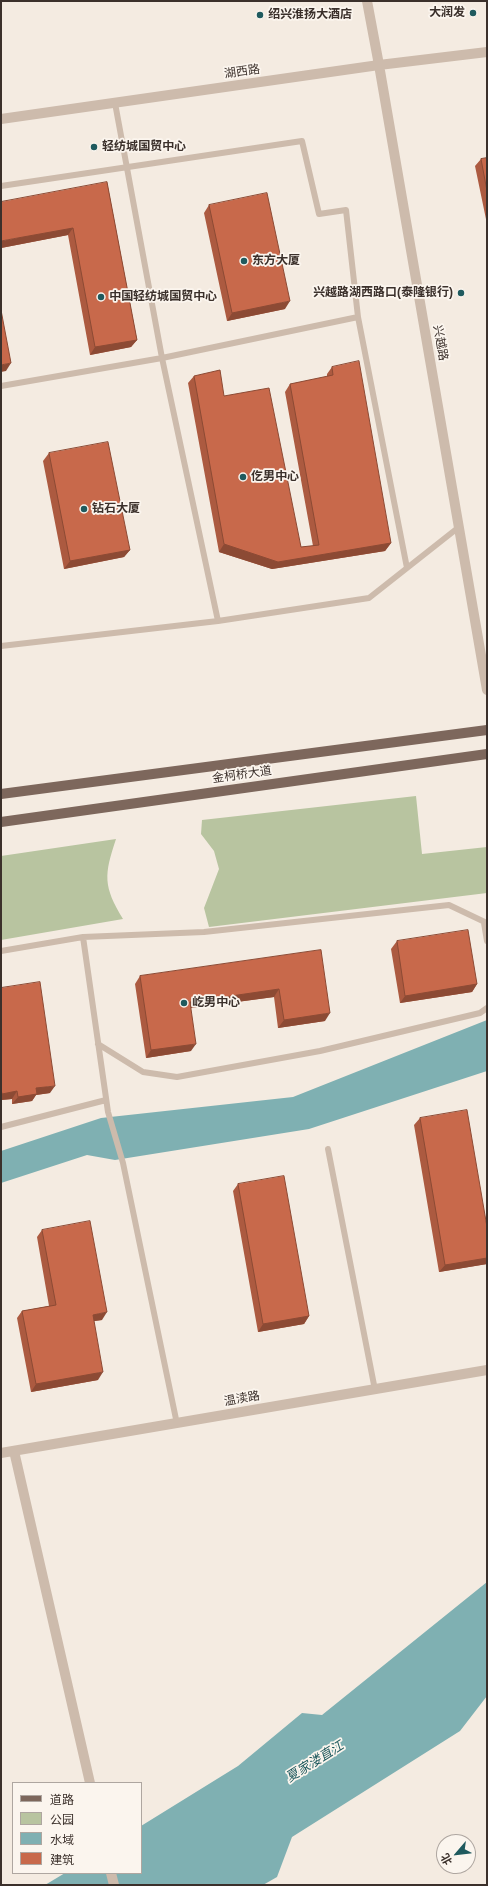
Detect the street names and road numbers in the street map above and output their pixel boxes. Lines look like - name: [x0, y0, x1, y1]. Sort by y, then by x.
- street label: 湖西路: [223, 62, 261, 82]
- street label: 兴越路: [430, 324, 450, 362]
- street label: 金柯桥大道: [211, 764, 273, 786]
- street label: 温渎路: [223, 1389, 261, 1409]

